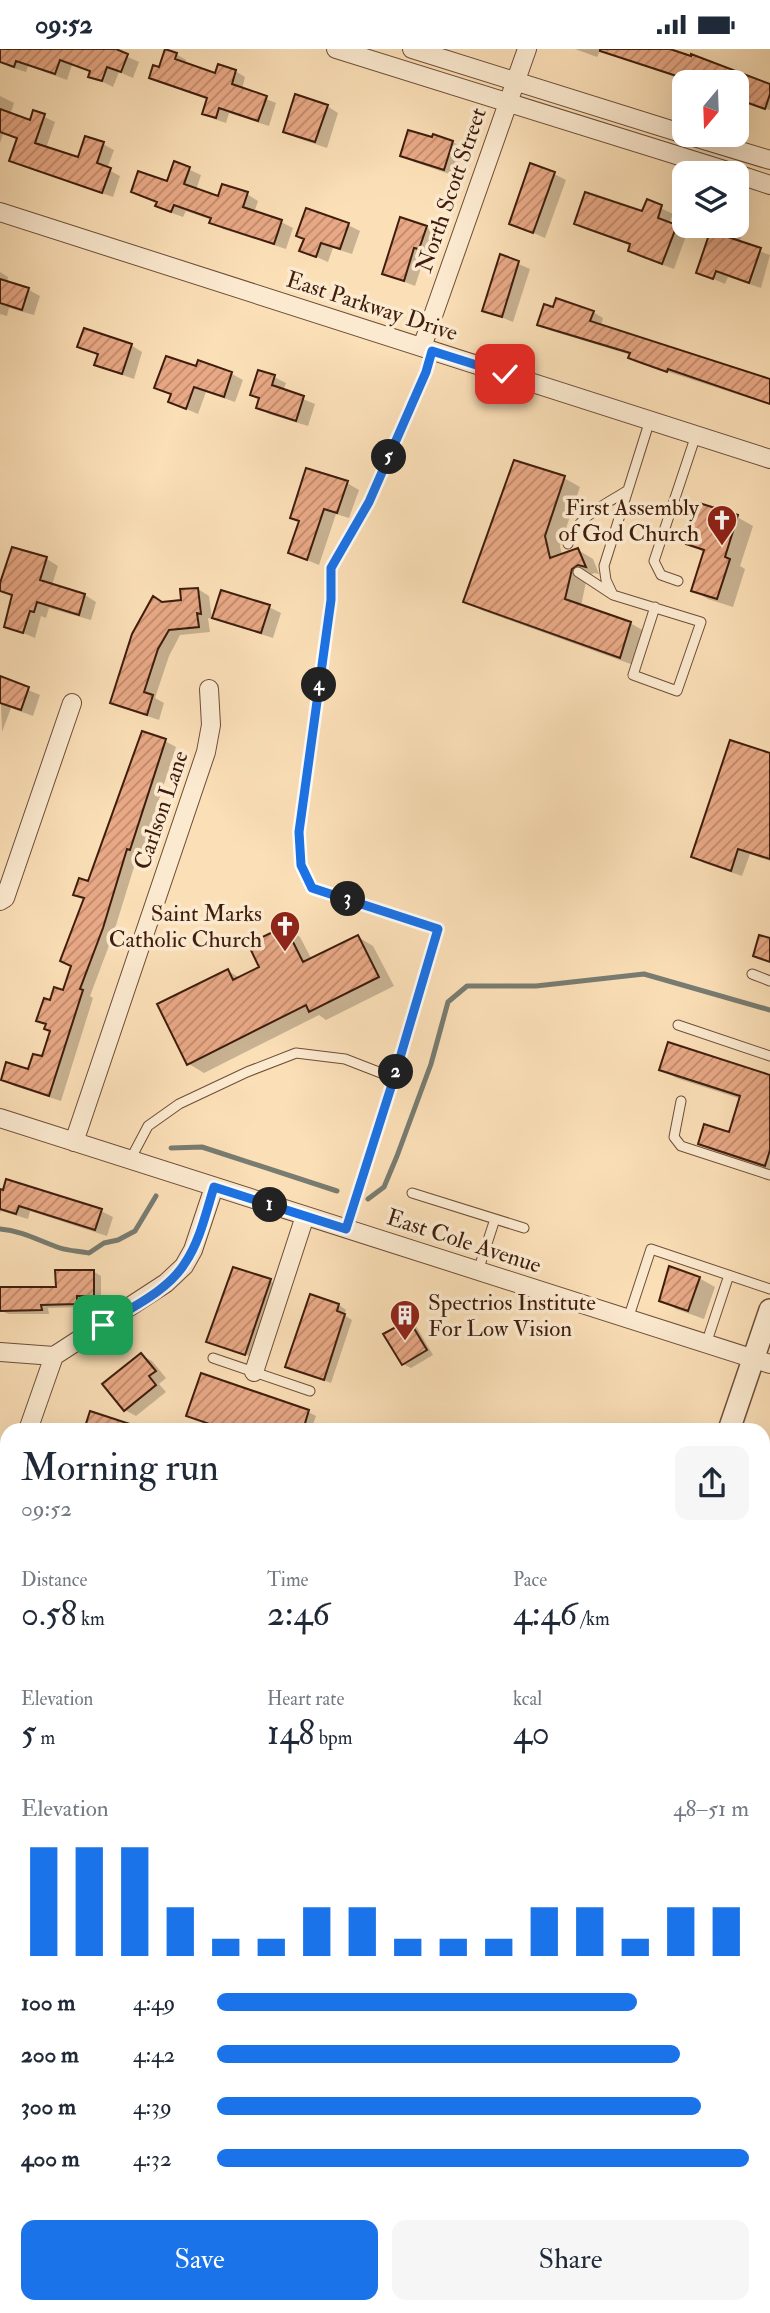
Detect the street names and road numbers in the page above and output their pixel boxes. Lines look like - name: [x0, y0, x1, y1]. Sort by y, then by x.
- street label: North Scott Street: [409, 104, 493, 276]
- street label: East Parkway Drive: [282, 265, 462, 348]
- street label: Carlson Lane: [127, 746, 195, 873]
- street label: East Cole Avenue: [383, 1202, 545, 1280]

